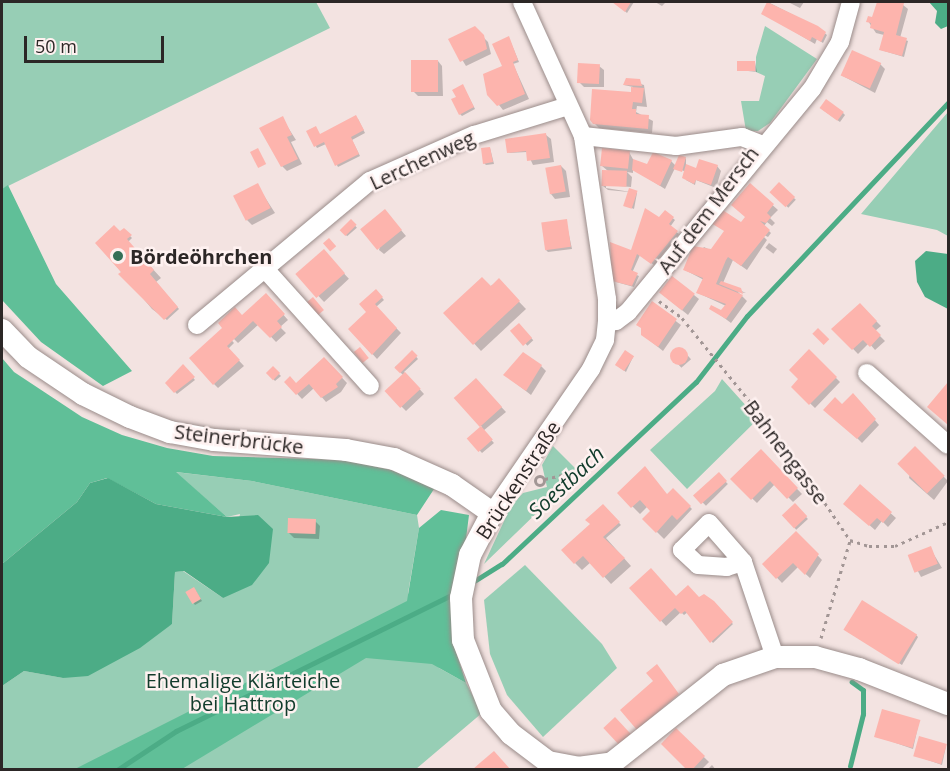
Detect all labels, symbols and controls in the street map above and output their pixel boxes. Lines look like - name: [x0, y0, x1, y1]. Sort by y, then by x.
- scale bar: [27, 24, 166, 62]
- text: 50 m: [35, 34, 77, 58]
- street label: Lerchenweg: [366, 125, 478, 195]
- street label: Auf dem Mersch: [652, 142, 764, 278]
- place label: Bördeöhrchen: [130, 244, 272, 268]
- marker: Bördeöhrchen: [111, 249, 125, 263]
- street label: Bahnengasse: [739, 395, 833, 509]
- street label: Brückenstraße: [471, 416, 565, 544]
- street label: Steinerbrücke: [173, 419, 305, 459]
- water label: Soestbach: [523, 441, 609, 523]
- park label: Ehemalige Klärteiche bei Hattrop: [146, 669, 340, 716]

